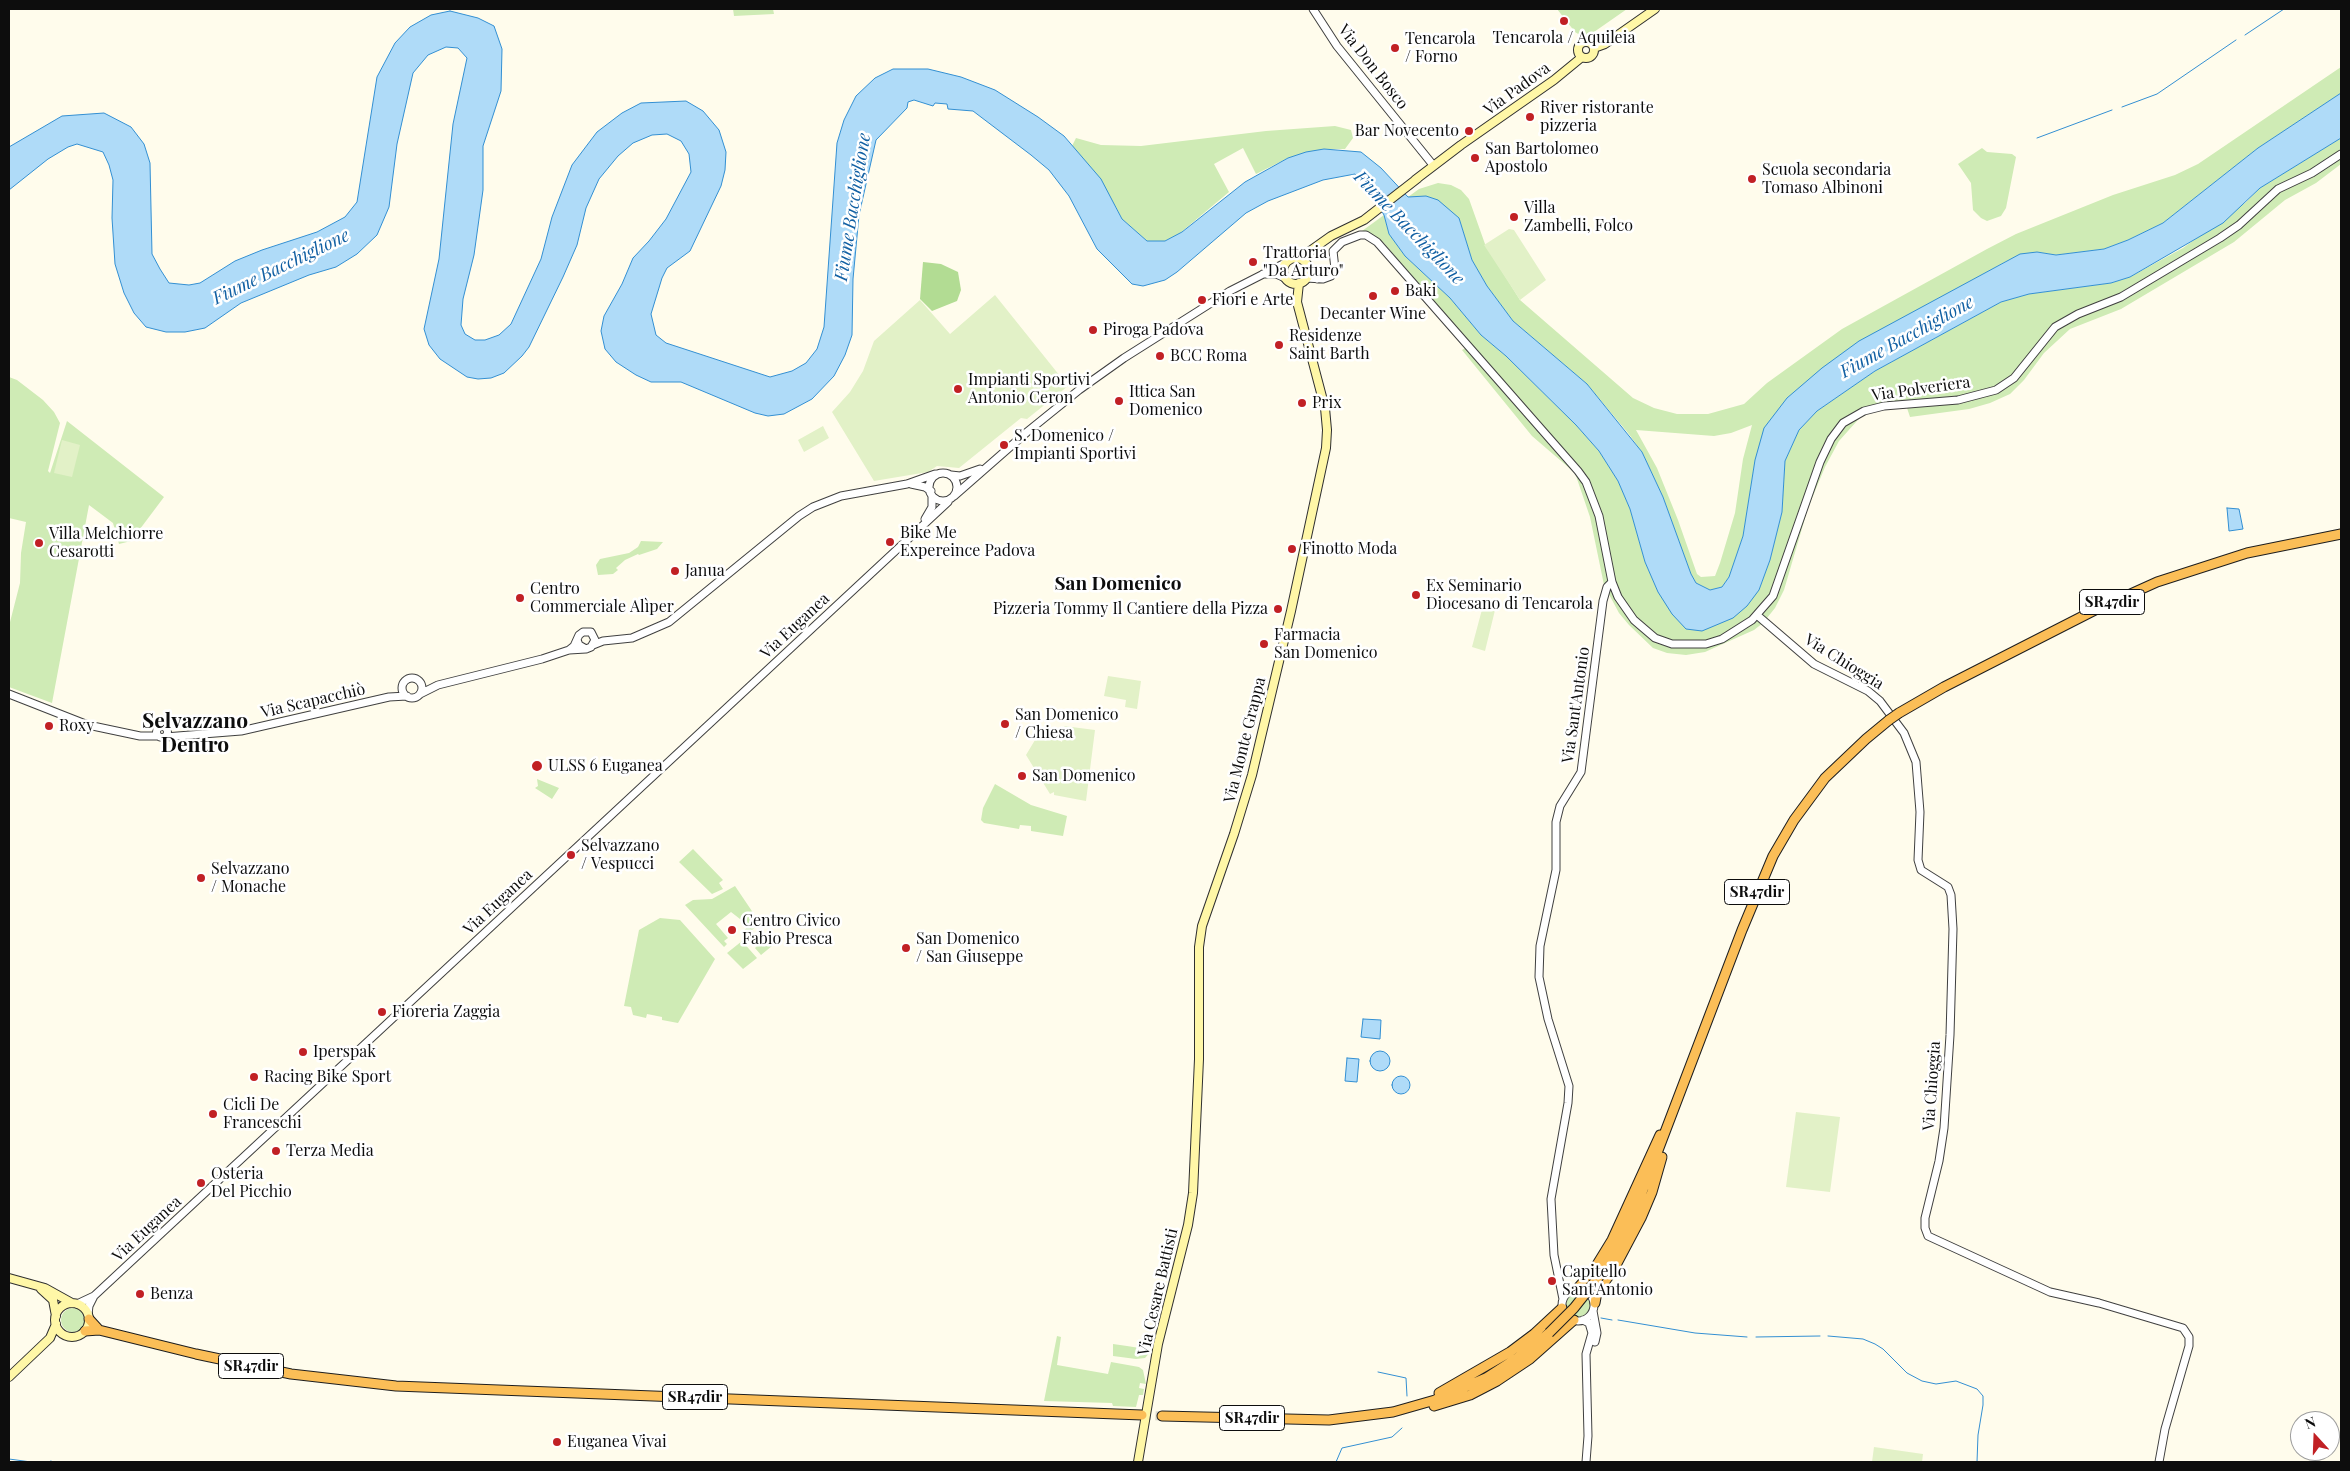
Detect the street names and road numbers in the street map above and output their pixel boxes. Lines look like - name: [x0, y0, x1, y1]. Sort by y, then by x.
- street label: Via Don Bosco: [1334, 21, 1412, 113]
- street label: Via Padova: [1480, 59, 1554, 119]
- street label: Via Polveriera: [1870, 373, 1972, 405]
- street label: Via Euganea: [757, 589, 833, 663]
- road number: SR47dir: [2080, 590, 2144, 614]
- street label: Via Chioggia: [1801, 630, 1887, 694]
- street label: Via Sant'Antonio: [1558, 646, 1594, 764]
- street label: Via Monte Grappa: [1220, 675, 1270, 805]
- street label: Via Scapacchiò: [259, 680, 367, 722]
- street label: Via Euganea: [460, 865, 536, 939]
- road number: SR47dir: [1724, 880, 1790, 904]
- street label: Via Chioggia: [1919, 1041, 1945, 1131]
- street label: Via Euganea: [109, 1192, 185, 1266]
- street label: Via Cesare Battisti: [1134, 1226, 1182, 1358]
- road number: SR47dir: [218, 1354, 284, 1378]
- road number: SR47dir: [662, 1384, 728, 1410]
- road number: SR47dir: [1220, 1406, 1284, 1430]

